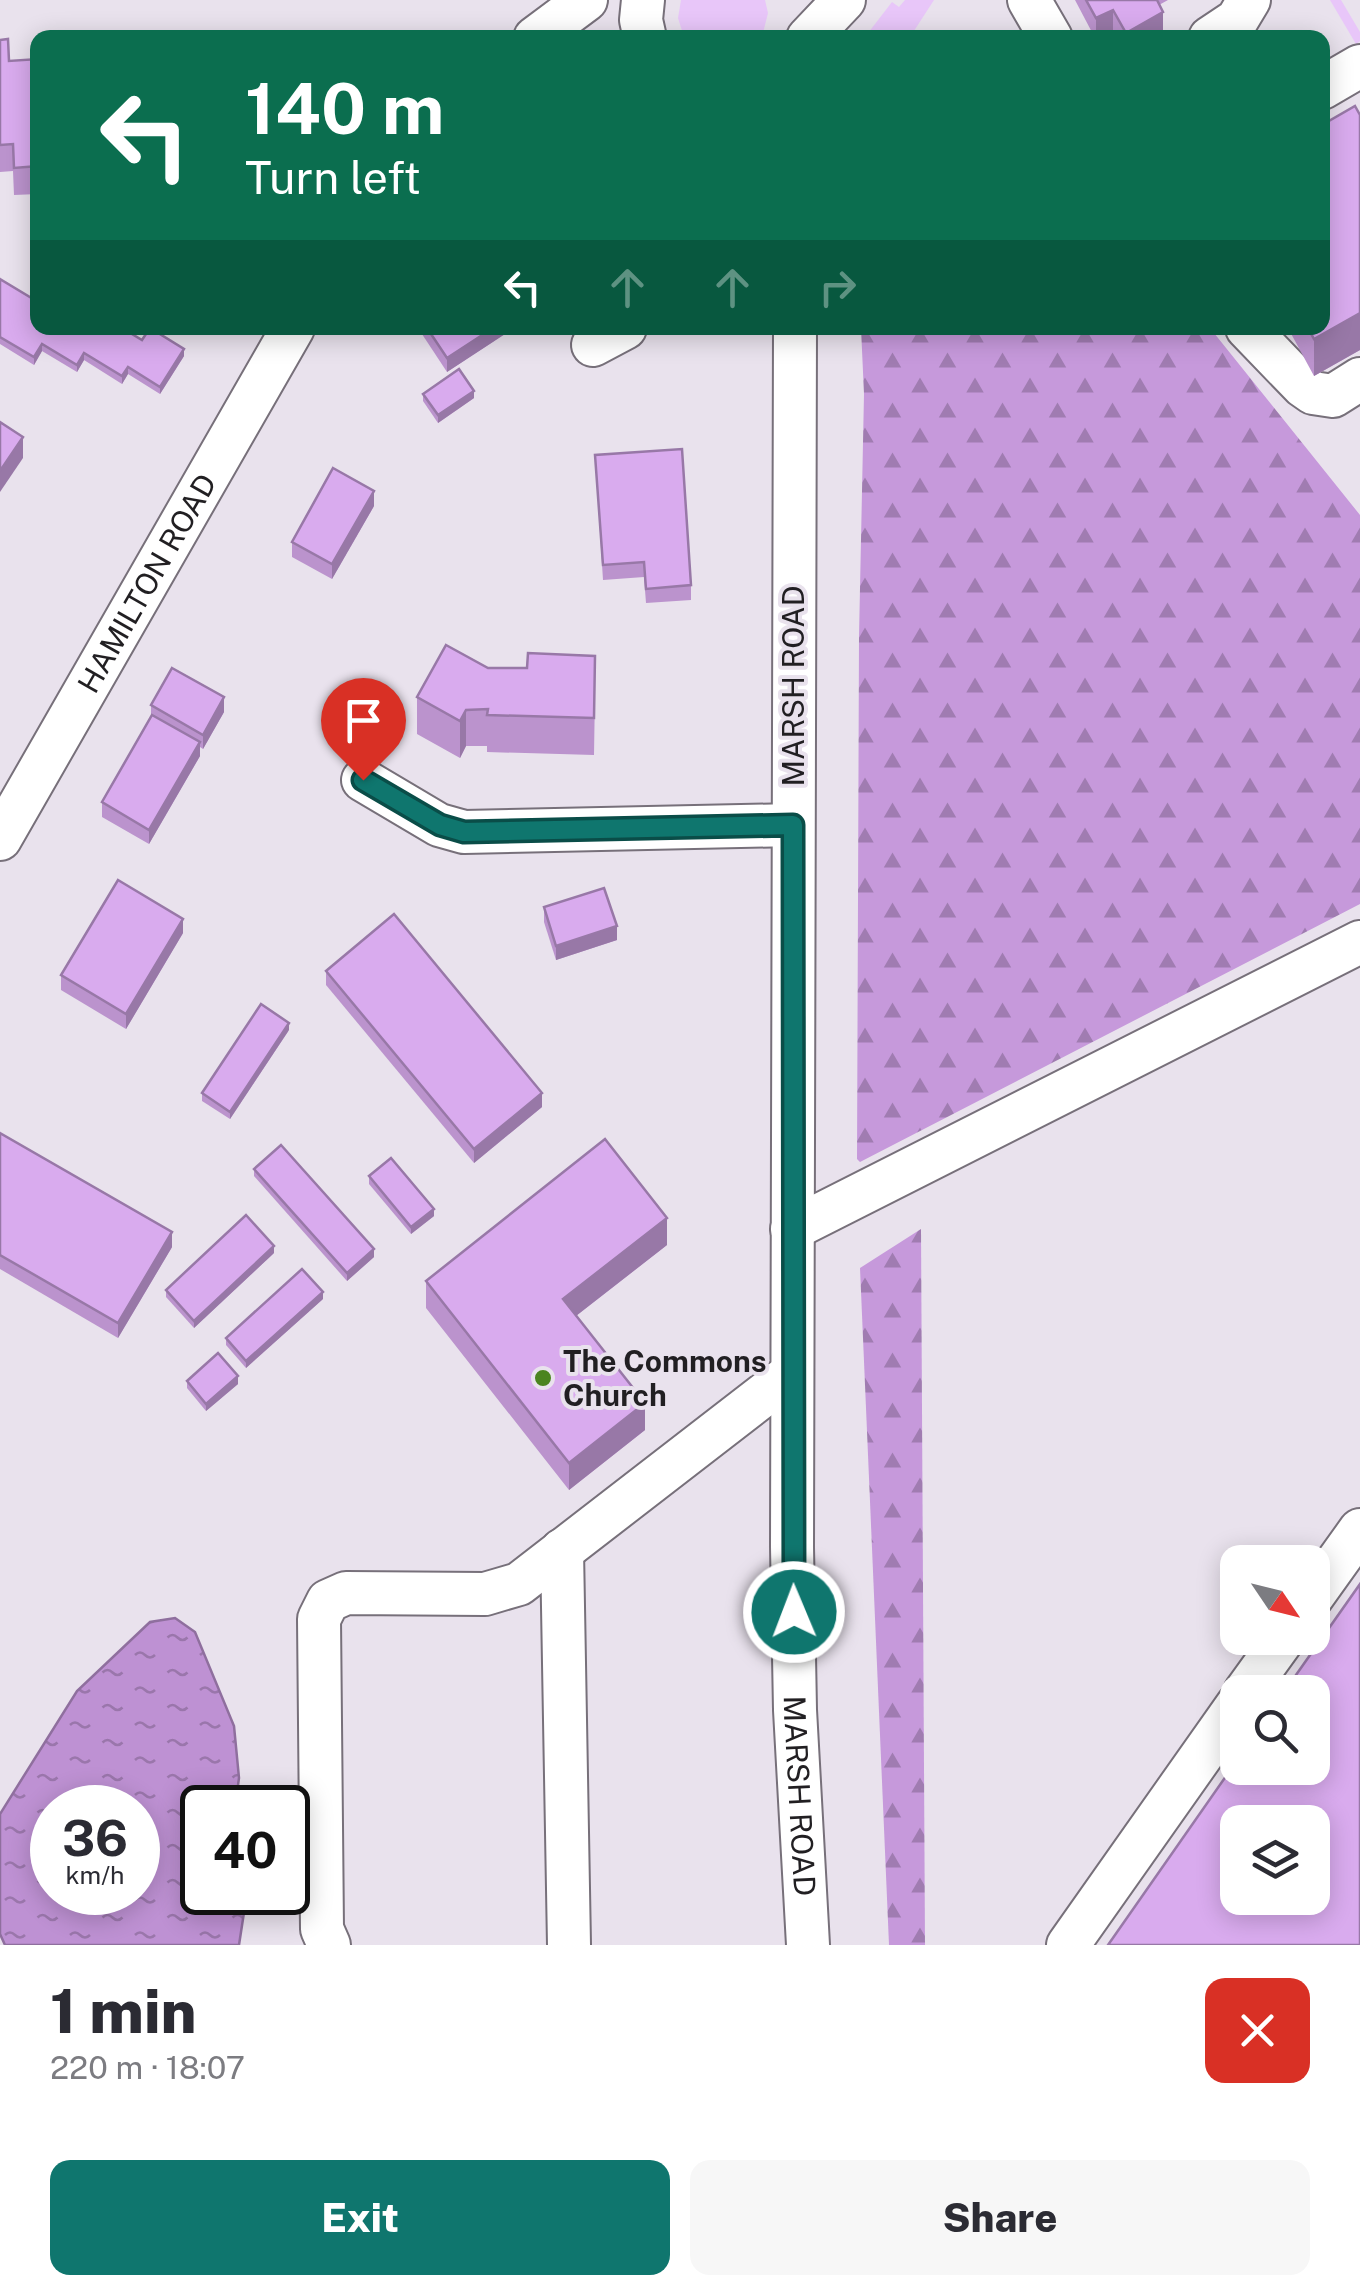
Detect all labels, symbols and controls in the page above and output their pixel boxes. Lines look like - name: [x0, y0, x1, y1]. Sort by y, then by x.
- text: 140 m: [245, 67, 444, 150]
- icon: left: [80, 70, 210, 200]
- text: Turn left: [245, 151, 421, 204]
- icon: left: [495, 260, 550, 315]
- icon: ahead: [600, 260, 655, 315]
- icon: ahead: [705, 260, 760, 315]
- icon: right: [810, 260, 865, 315]
- street label: HAMILTON ROAD: [70, 467, 224, 699]
- street label: MARSH ROAD: [775, 586, 811, 786]
- pin: [321, 678, 406, 781]
- icon: arrive: [336, 693, 391, 748]
- place label: The Commons Church: [563, 1343, 767, 1413]
- marker: The Commons Church: [532, 1367, 554, 1389]
- north arrow: [1220, 1545, 1330, 1655]
- map controls: [1220, 1545, 1330, 1915]
- position arrow: [742, 1560, 846, 1664]
- button: search: [1220, 1675, 1330, 1785]
- street label: MARSH ROAD: [777, 1695, 823, 1897]
- speed limit sign: 40: [180, 1785, 310, 1915]
- button: layers: [1220, 1805, 1330, 1915]
- text: 36: [62, 1808, 128, 1867]
- text: km/h: [66, 1860, 124, 1890]
- text: 1 min: [50, 1976, 197, 2047]
- button: close: [1205, 1978, 1310, 2083]
- text: 220 m · 18:07: [50, 2049, 245, 2086]
- button: Exit: [50, 2160, 670, 2275]
- button: Share: [690, 2160, 1310, 2275]

